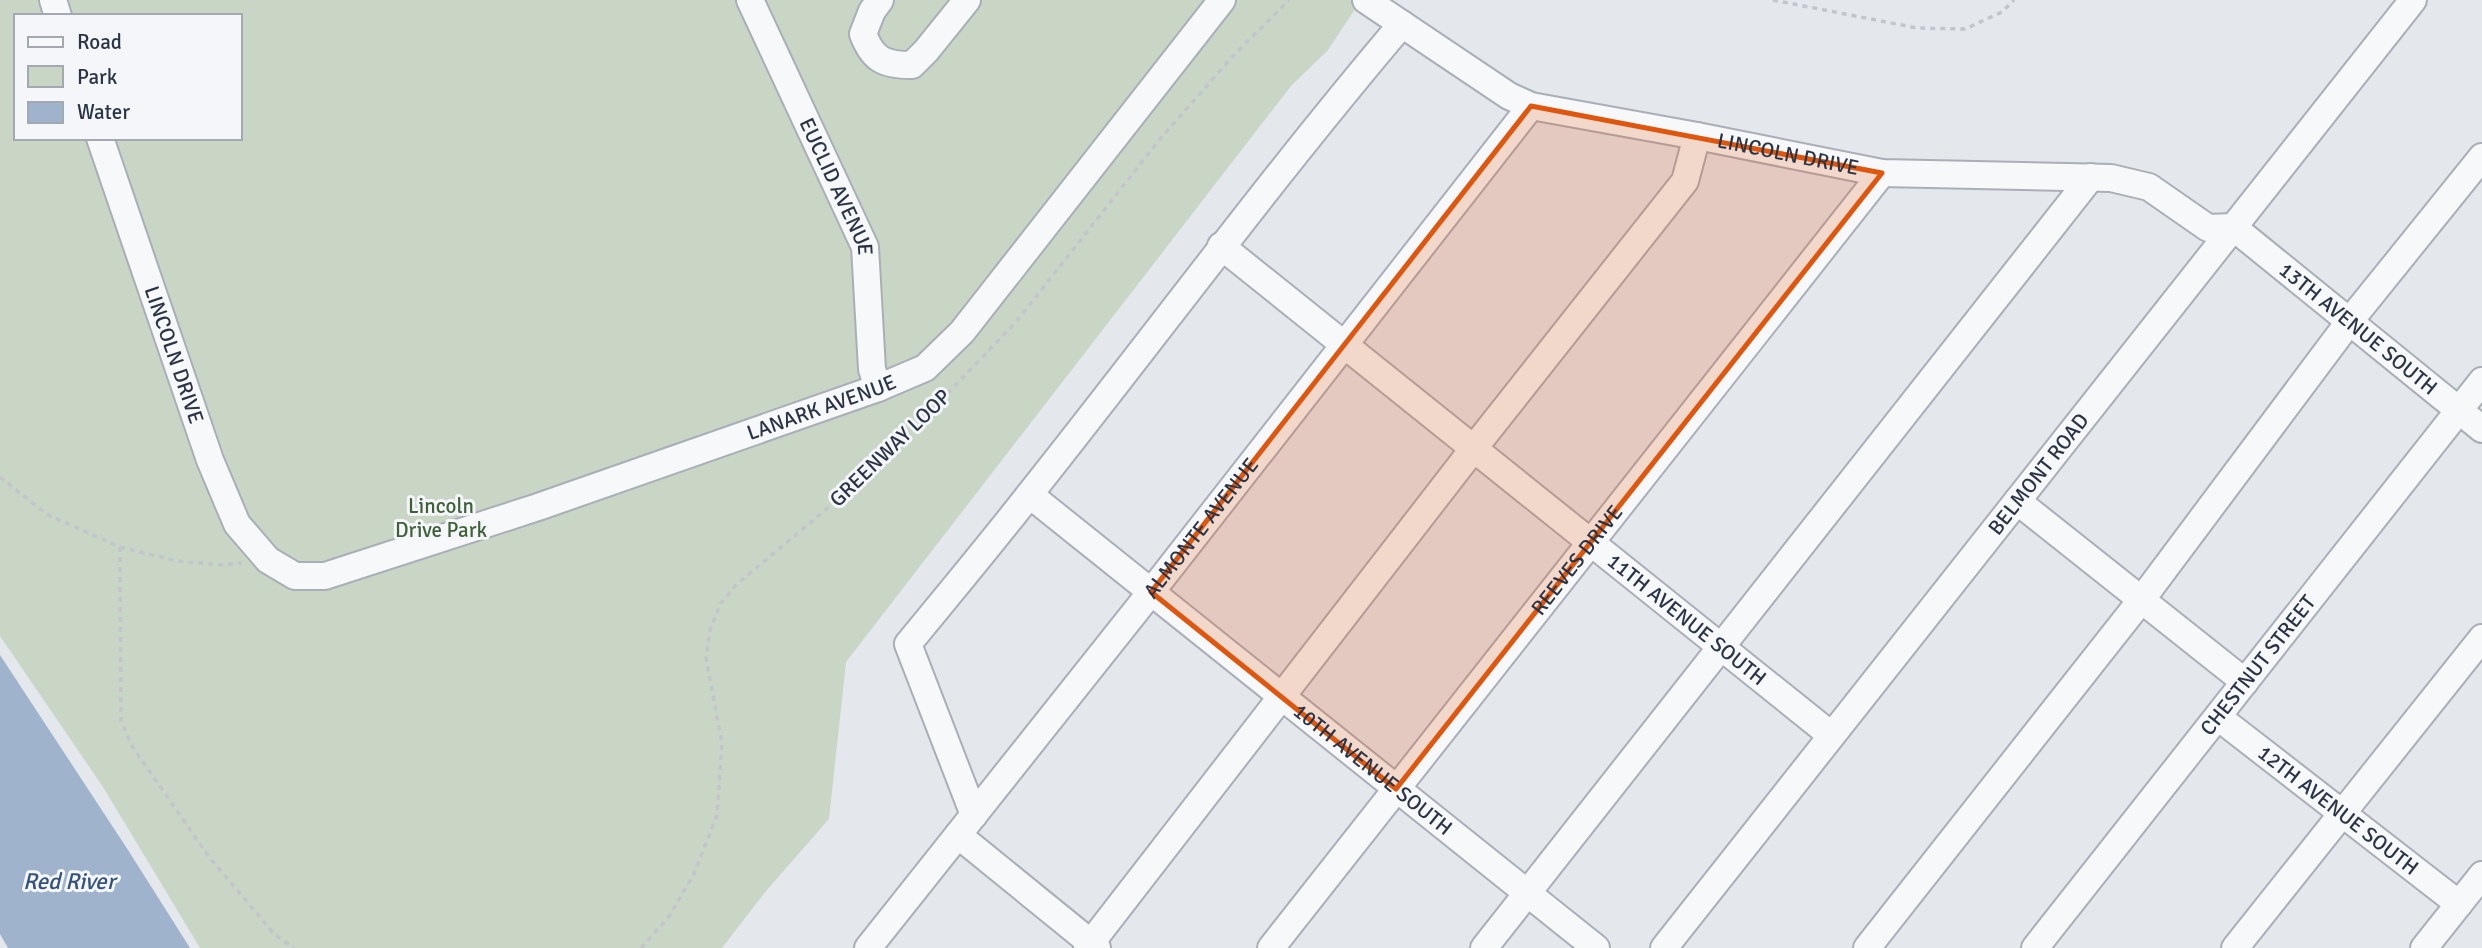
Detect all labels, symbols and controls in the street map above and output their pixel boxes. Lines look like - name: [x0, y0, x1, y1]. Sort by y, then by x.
- legend: [14, 14, 242, 140]
- text: Road: [77, 29, 122, 55]
- text: Park: [77, 64, 118, 90]
- text: Water: [77, 99, 130, 125]
- street label: EUCLID AVENUE: [794, 113, 878, 256]
- street label: LINCOLN DRIVE: [1715, 127, 1861, 181]
- street label: 13TH AVENUE SOUTH: [2274, 257, 2443, 401]
- street label: LINCOLN DRIVE: [139, 283, 210, 427]
- street label: LANARK AVENUE: [743, 369, 900, 446]
- street label: GREENWAY LOOP: [824, 384, 956, 512]
- street label: BELMONT ROAD: [1982, 408, 2094, 540]
- street label: ALMONTE AVENUE: [1138, 452, 1264, 604]
- park label: Lincoln Drive Park: [395, 493, 487, 543]
- street label: REEVES DRIVE: [1525, 500, 1628, 620]
- street label: 11TH AVENUE SOUTH: [1602, 548, 1772, 691]
- street label: CHESTNUT STREET: [2195, 589, 2322, 741]
- street label: 10TH AVENUE SOUTH: [1288, 698, 1458, 841]
- street label: 12TH AVENUE SOUTH: [2253, 740, 2424, 881]
- water label: Red River: [23, 867, 119, 896]

